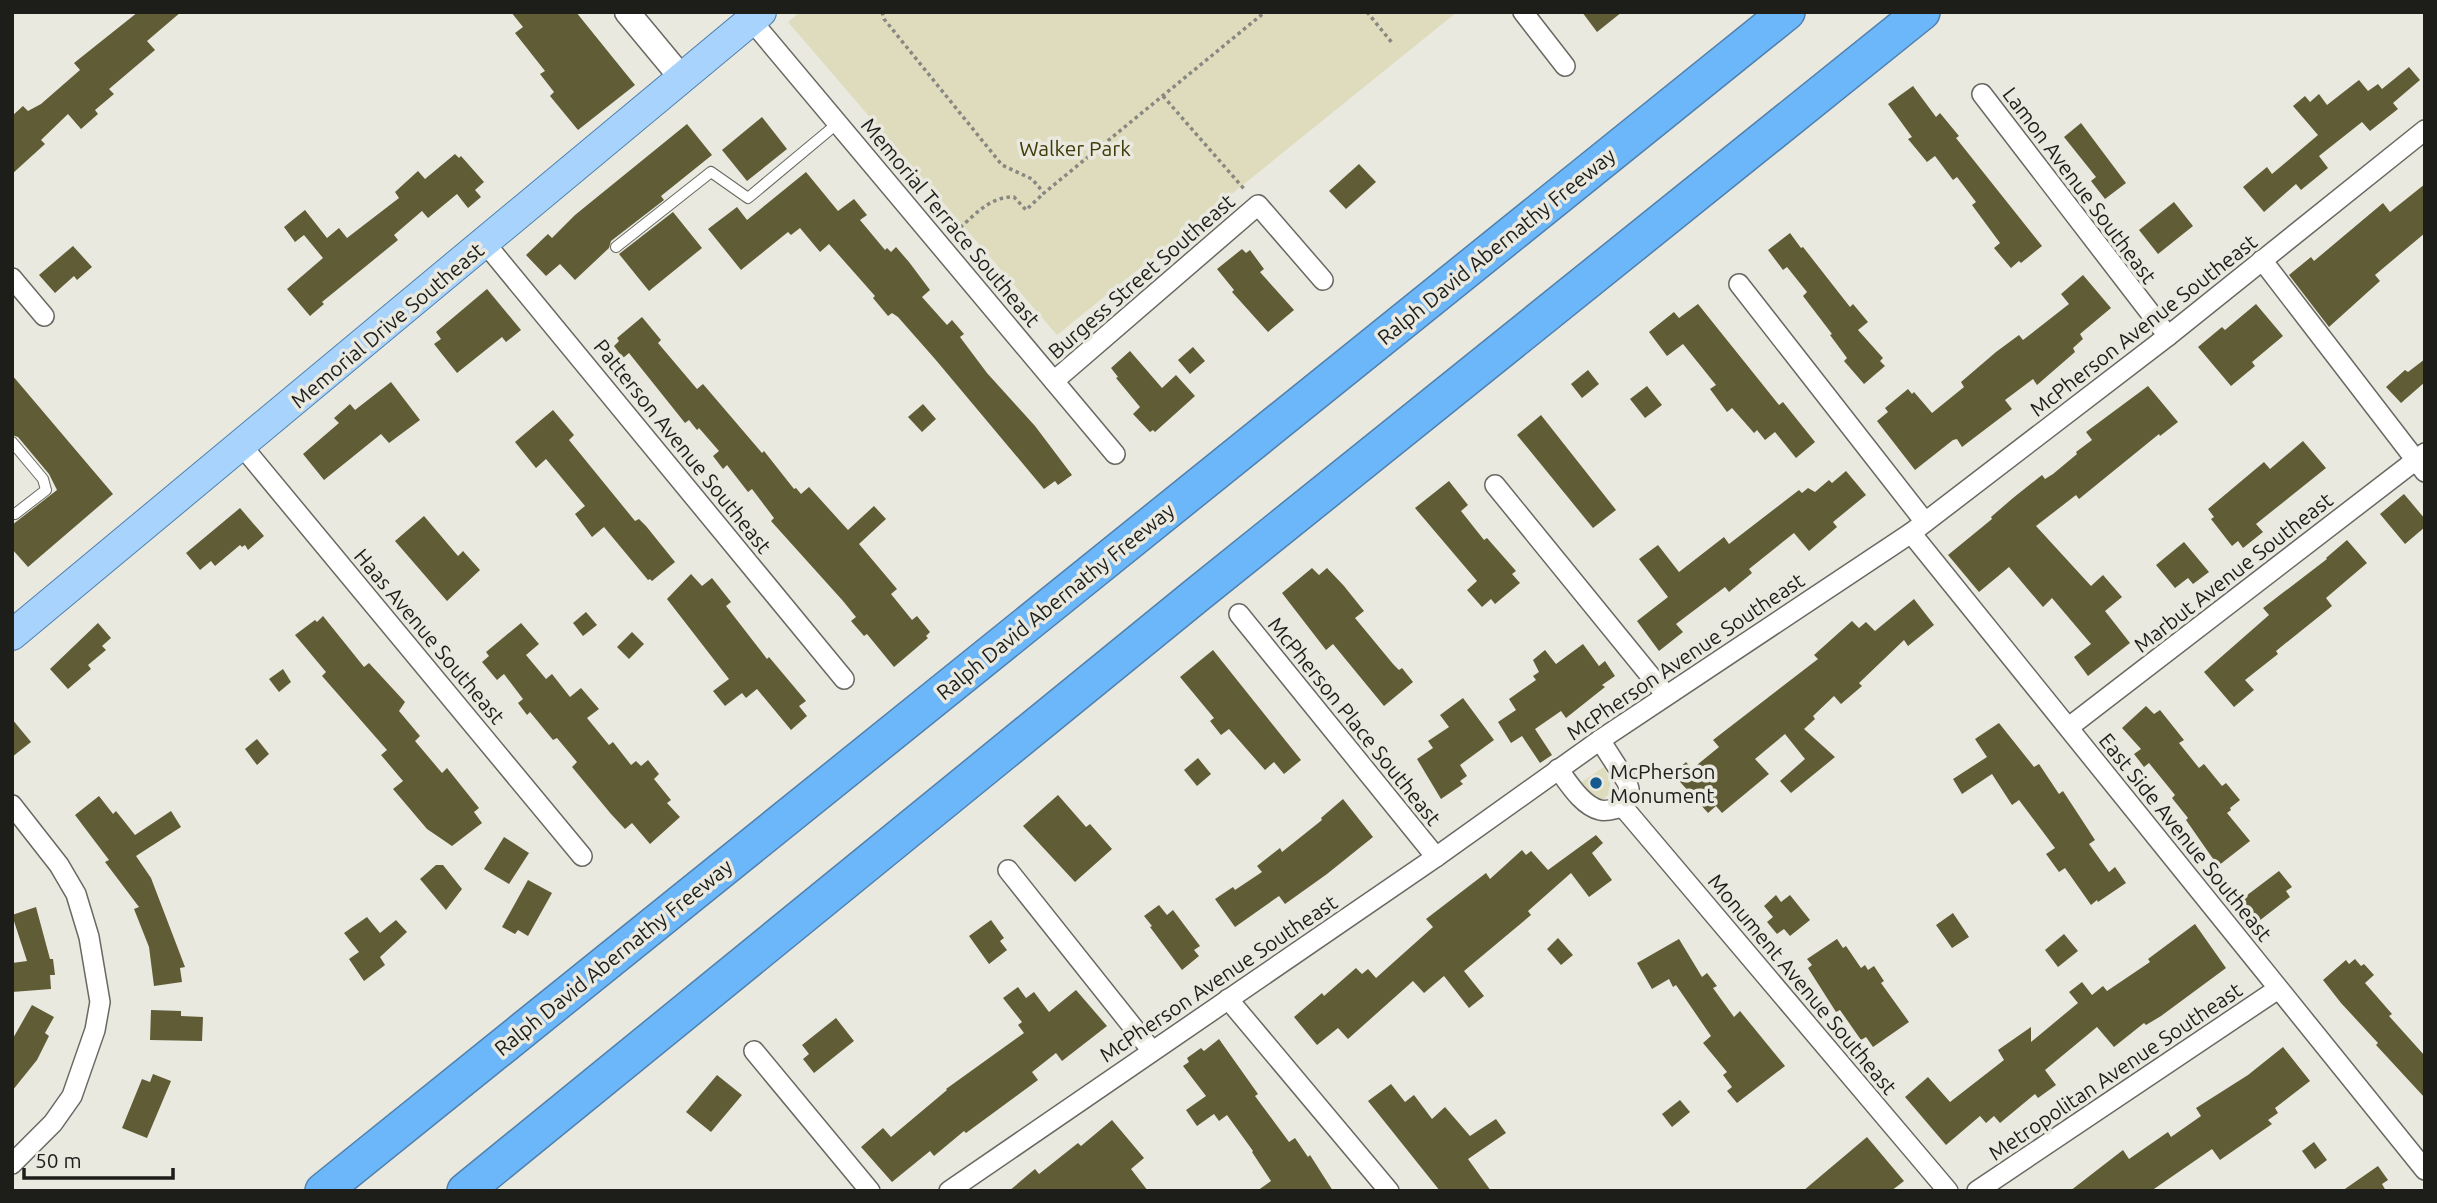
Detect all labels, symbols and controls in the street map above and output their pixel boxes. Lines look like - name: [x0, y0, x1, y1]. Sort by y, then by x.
- street label: Lamon Avenue Southeast: [1998, 82, 2162, 288]
- street label: Memorial Terrace Southeast: [857, 113, 1045, 331]
- park label: Walker Park: [1019, 136, 1131, 160]
- street label: Ralph David Abernathy Freeway: [1372, 143, 1620, 349]
- street label: Burgess Street Southeast: [1043, 189, 1239, 363]
- street label: McPherson Avenue Southeast: [2025, 229, 2261, 421]
- street label: Memorial Drive Southeast: [286, 237, 488, 413]
- street label: Patterson Avenue Southeast: [589, 334, 777, 558]
- street label: Marbut Avenue Southeast: [2129, 487, 2337, 657]
- street label: Ralph David Abernathy Freeway: [931, 498, 1179, 704]
- street label: Haas Avenue Southeast: [350, 544, 510, 728]
- street label: McPherson Avenue Southeast: [1562, 567, 1808, 745]
- street label: McPherson Place Southeast: [1264, 612, 1446, 830]
- street label: East Side Avenue Southeast: [2095, 728, 2277, 946]
- place label: McPherson Monument: [1610, 759, 1716, 807]
- marker: McPherson Monument: [1588, 775, 1604, 791]
- street label: Ralph David Abernathy Freeway: [489, 854, 737, 1060]
- street label: Monument Avenue Southeast: [1704, 869, 1902, 1099]
- street label: McPherson Avenue Southeast: [1095, 889, 1341, 1067]
- street label: Metropolitan Avenue Southeast: [1984, 977, 2246, 1165]
- scale bar: [24, 1136, 173, 1180]
- text: 50 m: [35, 1148, 82, 1172]

